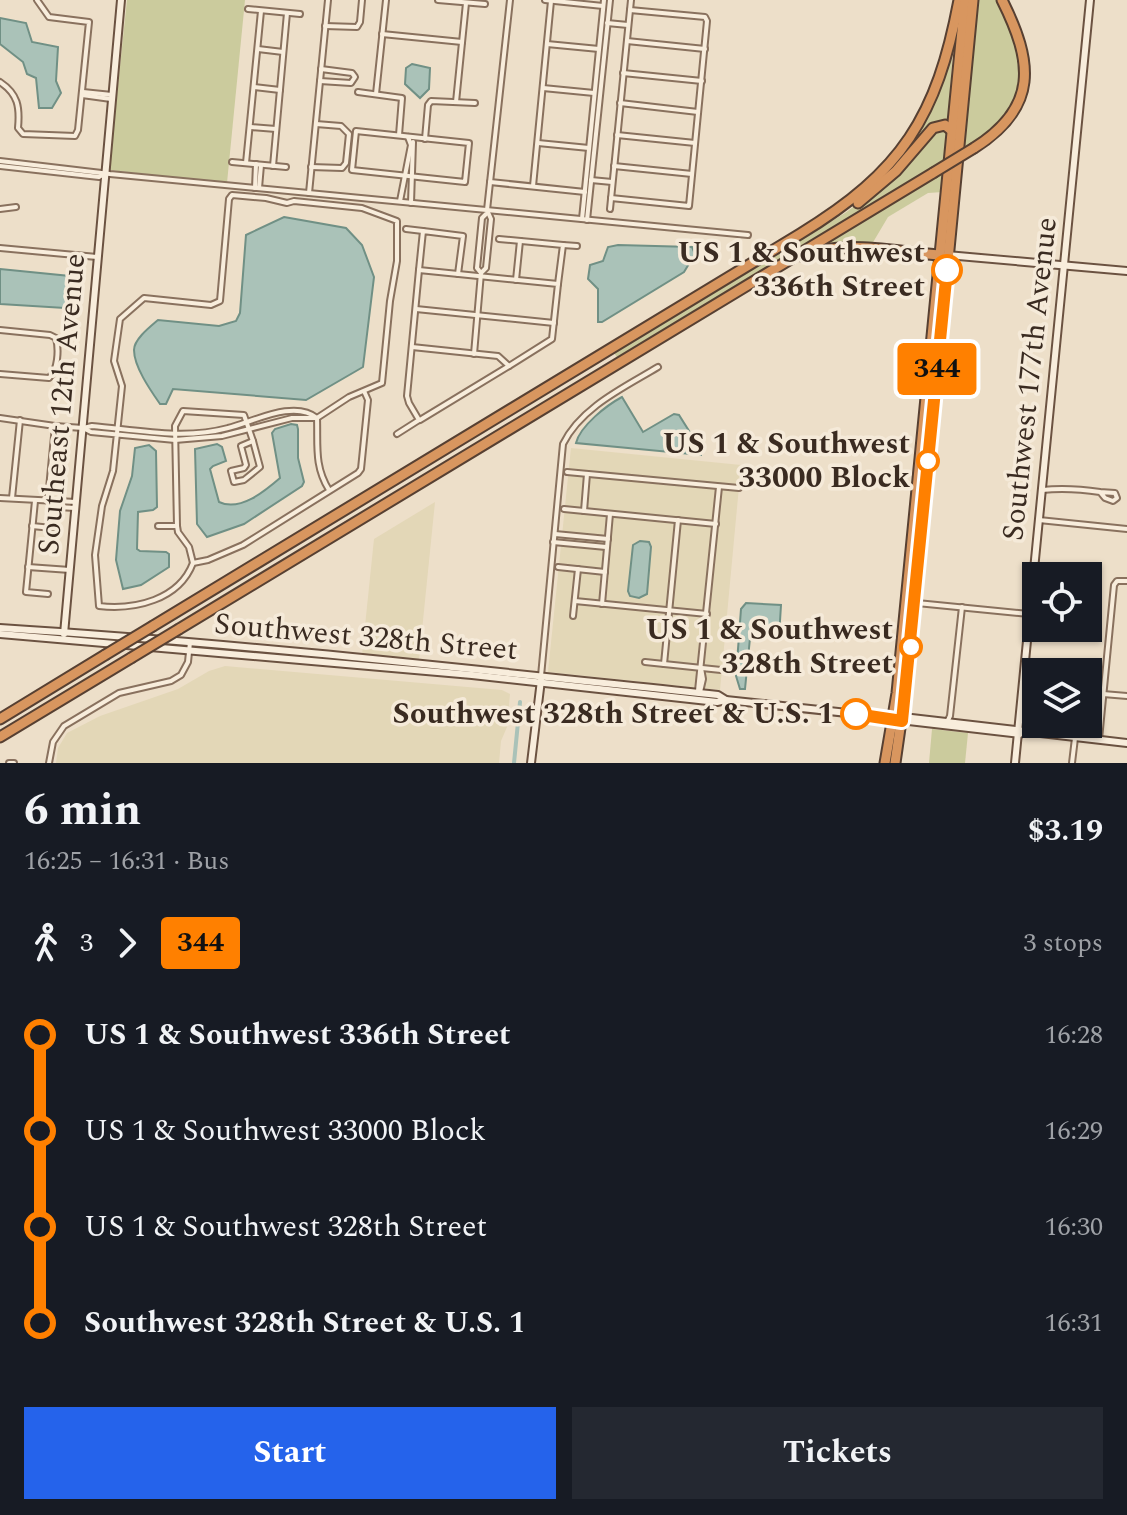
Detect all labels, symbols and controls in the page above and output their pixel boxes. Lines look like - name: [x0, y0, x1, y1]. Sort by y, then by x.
- street label: Southwest 177th Avenue: [990, 215, 1070, 543]
- place label: US 1 & Southwest 336th Street: [677, 230, 925, 310]
- street label: Southeast 12th Avenue: [26, 251, 98, 557]
- marker: US 1 & Southwest 336th Street: [932, 255, 962, 285]
- line badge: 344: [891, 343, 983, 395]
- text: 344: [913, 347, 961, 390]
- place label: US 1 & Southwest 33000 Block: [662, 421, 910, 501]
- marker: US 1 & Southwest 33000 Block: [917, 450, 939, 472]
- map controls: [1022, 562, 1102, 738]
- button: locate: [1022, 562, 1102, 642]
- street label: Southwest 328th Street: [212, 601, 520, 673]
- place label: US 1 & Southwest 328th Street: [645, 607, 893, 687]
- marker: US 1 & Southwest 328th Street: [900, 636, 922, 658]
- button: layers: [1022, 658, 1102, 738]
- place label: Southwest 328th Street & U.S. 1: [393, 691, 834, 737]
- marker: Southwest 328th Street & U.S. 1: [841, 699, 871, 729]
- text: 6 min: [24, 777, 141, 844]
- text: $3.19: [1028, 808, 1103, 854]
- text: 16:25 – 16:31 · Bus: [24, 841, 229, 881]
- icon: walk: [24, 921, 68, 965]
- icon: forward: [105, 921, 149, 965]
- text: 344: [177, 921, 224, 964]
- text: 3: [80, 923, 93, 963]
- text: 3 stops: [1023, 923, 1103, 963]
- text: US 1 & Southwest 336th Street: [84, 1012, 511, 1058]
- text: 16:28: [1044, 1015, 1103, 1055]
- text: US 1 & Southwest 33000 Block: [84, 1108, 486, 1154]
- text: 16:29: [1044, 1111, 1103, 1151]
- text: US 1 & Southwest 328th Street: [84, 1204, 487, 1250]
- text: 16:30: [1044, 1207, 1103, 1247]
- text: Southwest 328th Street & U.S. 1: [84, 1300, 525, 1346]
- text: 16:31: [1044, 1303, 1103, 1343]
- button: Start: [24, 1407, 556, 1499]
- button: Tickets: [572, 1407, 1103, 1499]

